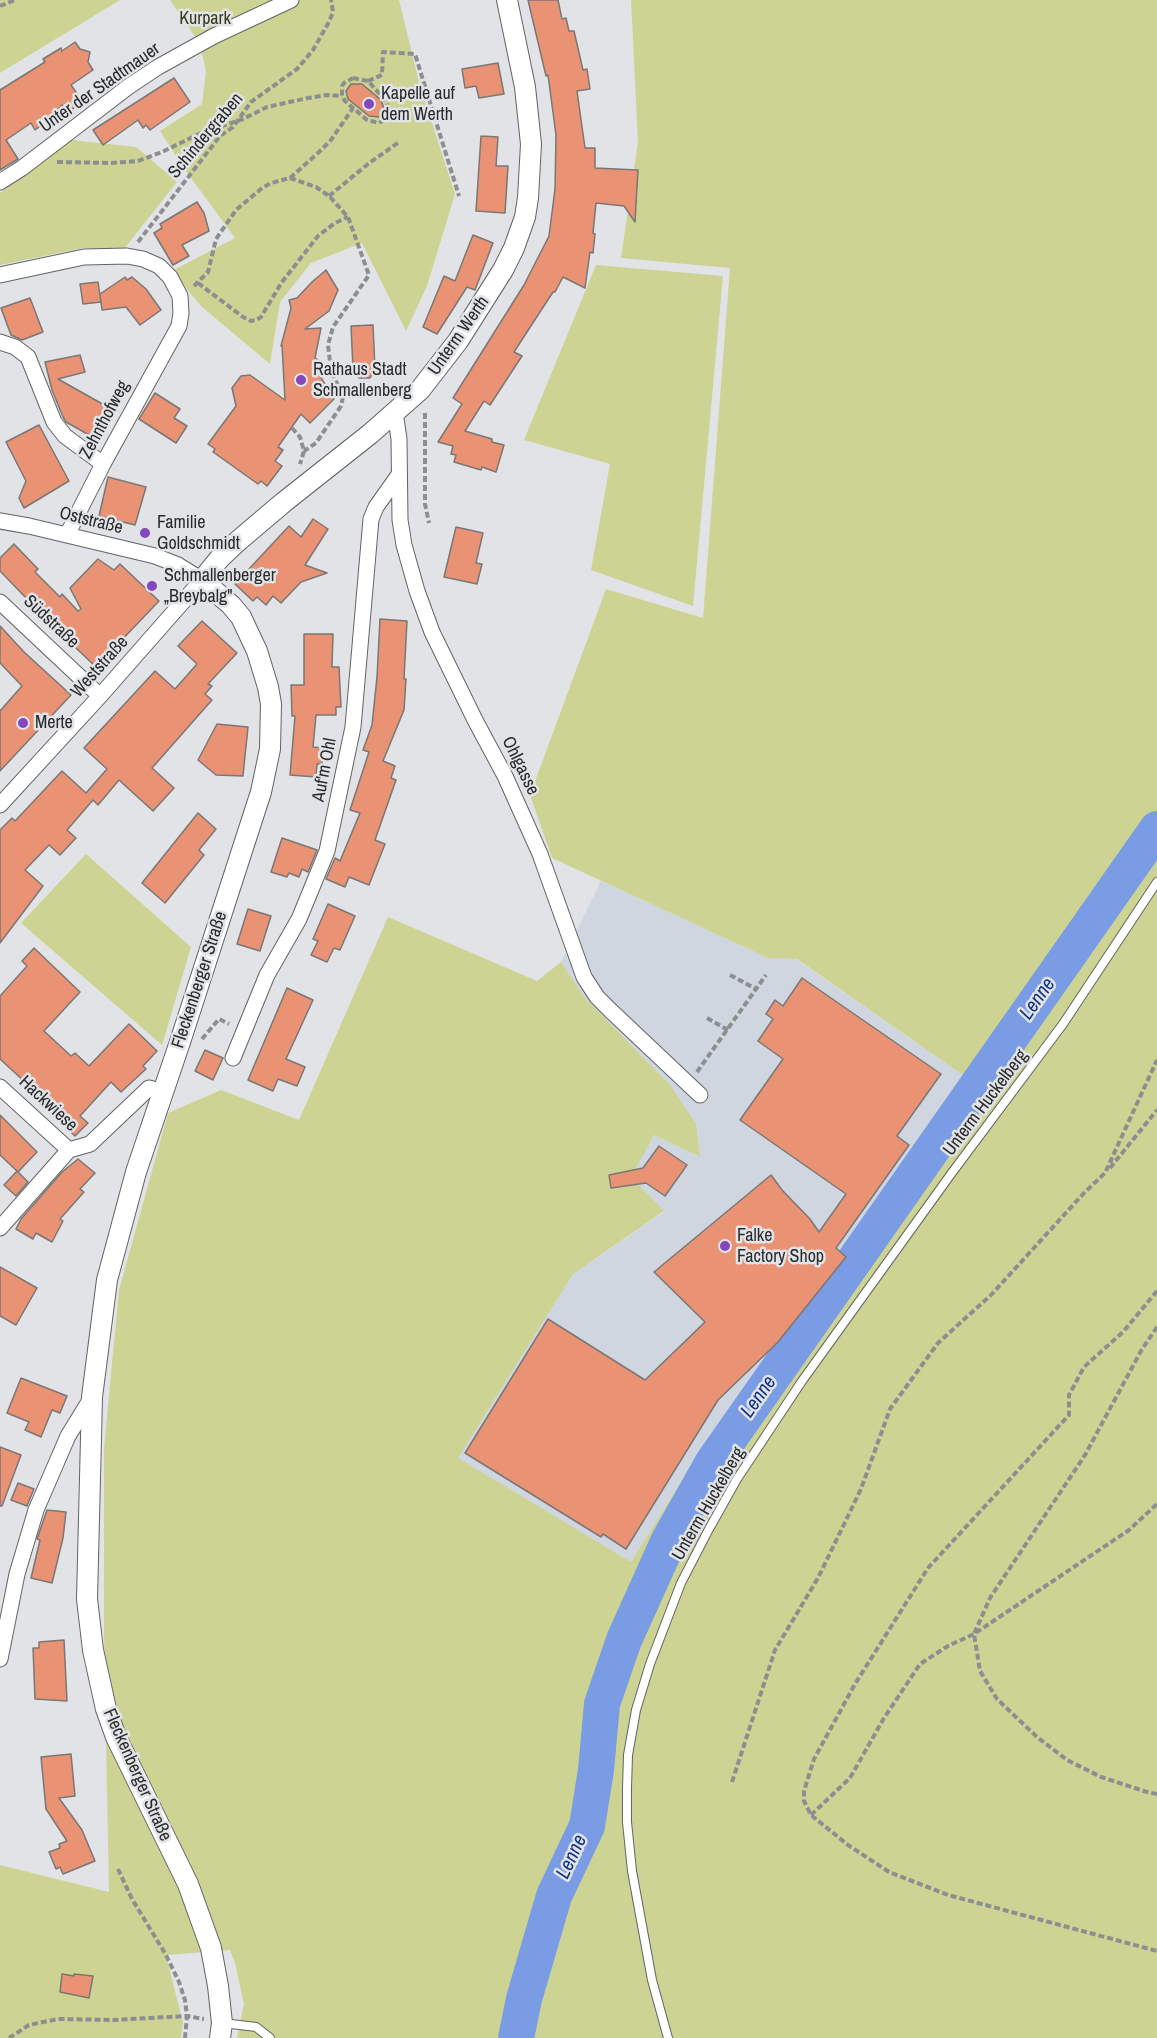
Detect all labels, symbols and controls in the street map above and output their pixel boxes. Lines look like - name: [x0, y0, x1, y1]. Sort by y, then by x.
- park label: Kurpark: [179, 8, 231, 30]
- street label: Unter der Stadtmauer: [36, 38, 164, 138]
- place label: Kapelle auf dem Werth: [381, 83, 455, 125]
- street label: Schindergraben: [164, 89, 248, 183]
- marker: Kapelle auf dem Werth: [362, 97, 376, 111]
- street label: Unterm Werth: [424, 292, 494, 380]
- place label: Rathaus Stadt Schmallenberg: [313, 359, 411, 401]
- marker: Rathaus Stadt Schmallenberg: [294, 373, 308, 387]
- street label: Zehnthofweg: [75, 377, 135, 463]
- street label: Oststraße: [57, 503, 125, 539]
- place label: Familie Goldschmidt: [157, 512, 240, 554]
- marker: Familie Goldschmidt: [138, 526, 152, 540]
- place label: Schmallenberger „Breybalg": [164, 565, 276, 608]
- marker: Schmallenberger „Breybalg": [145, 579, 159, 593]
- street label: Südstraße: [19, 591, 83, 653]
- street label: Weststraße: [67, 632, 133, 702]
- place label: Merte: [35, 712, 73, 734]
- marker: Merte: [16, 716, 30, 730]
- street label: Ohlgasse: [497, 733, 543, 799]
- street label: Auf'm Ohl: [308, 736, 342, 804]
- street label: Fleckenberger Straße: [168, 909, 232, 1051]
- water label: Lenne: [1015, 973, 1061, 1025]
- street label: Unterm Huckelberg: [939, 1046, 1033, 1160]
- street label: Hackwiese: [14, 1071, 82, 1137]
- place label: Falke Factory Shop: [737, 1225, 824, 1268]
- marker: Falke Factory Shop: [718, 1239, 732, 1253]
- water label: Lenne: [736, 1371, 782, 1423]
- street label: Unterm Huckelberg: [668, 1444, 750, 1564]
- street label: Fleckenberger Straße: [98, 1705, 176, 1845]
- water label: Lenne: [551, 1831, 593, 1883]

